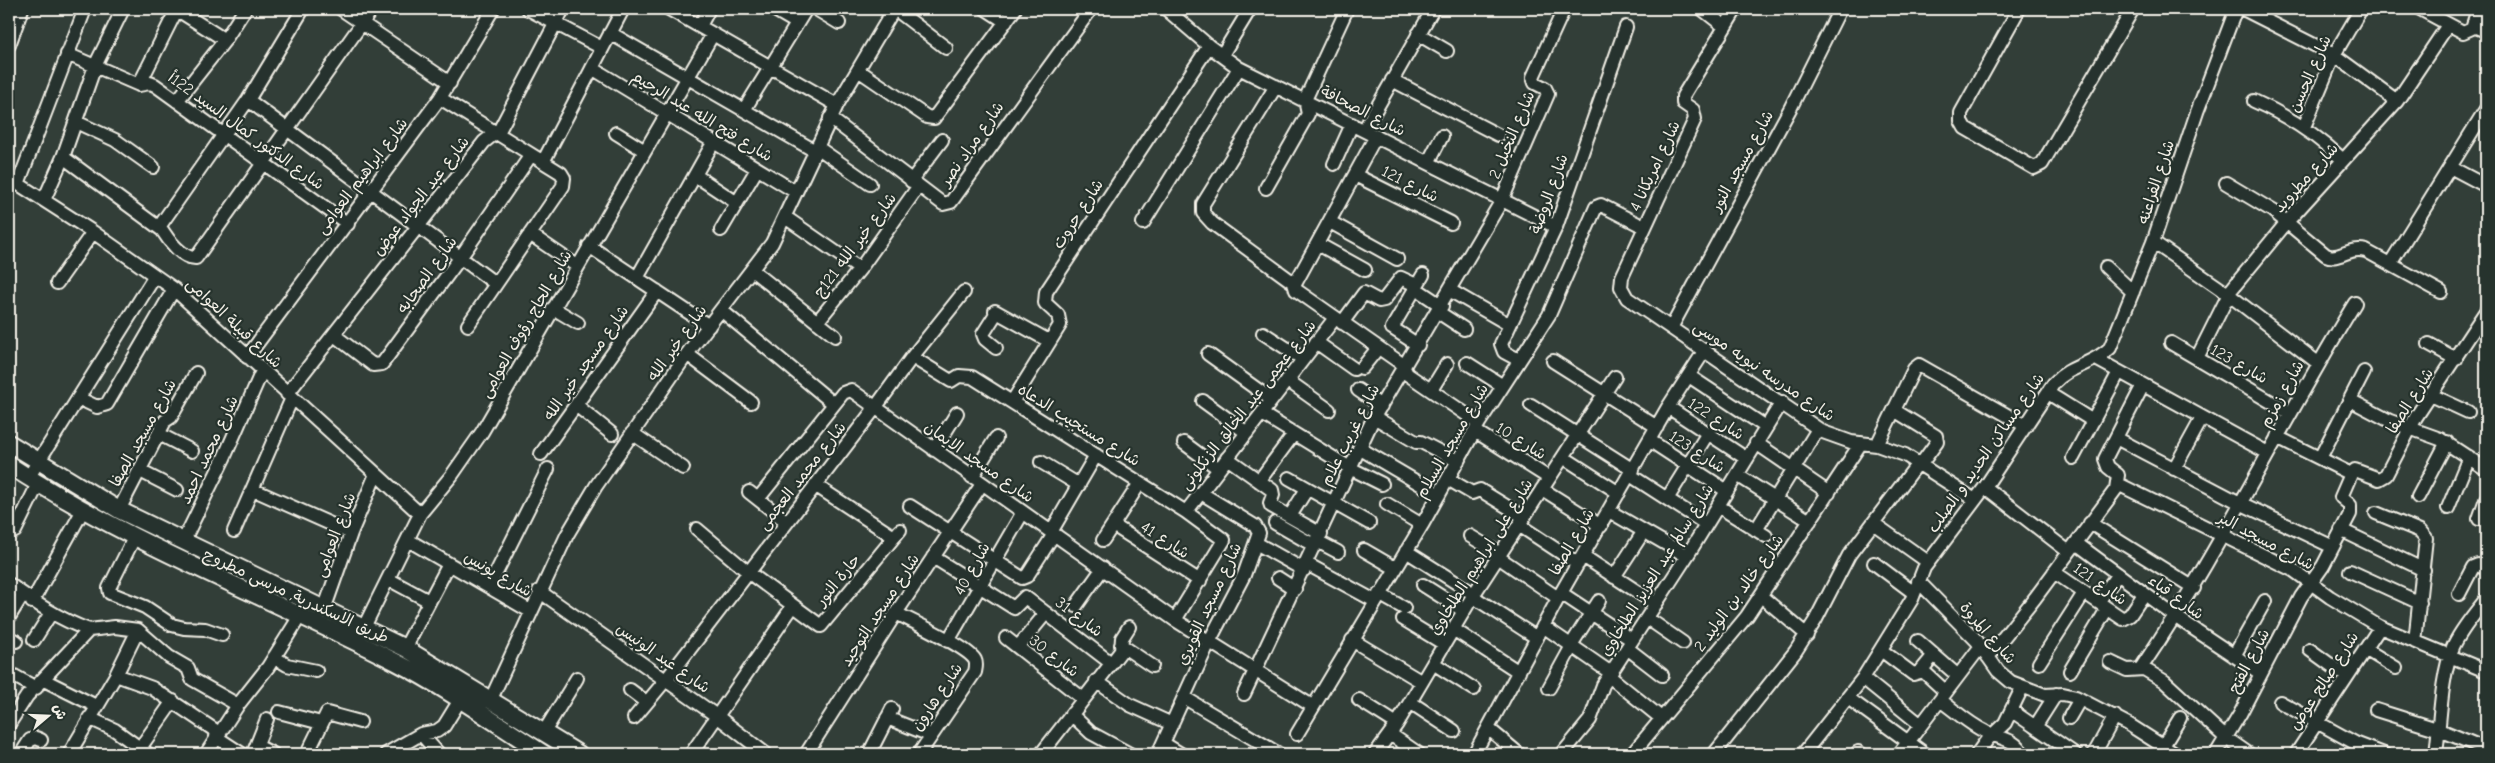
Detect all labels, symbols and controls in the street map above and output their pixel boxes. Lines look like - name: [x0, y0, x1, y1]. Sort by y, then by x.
- street label: شارع الحسن: [2285, 33, 2337, 116]
- street label: شارع فتح الله عبد الرحيم: [627, 67, 776, 168]
- street label: شارع الدكتور كمال السيد 122أ: [163, 68, 327, 195]
- street label: شارع الصحافة: [1317, 82, 1408, 142]
- street label: شارع النخيل 2: [1485, 88, 1540, 182]
- street label: شارع مراد نصر: [935, 98, 1009, 192]
- street label: شارع مسجد النور: [1706, 107, 1779, 217]
- street label: شارع ابراهيم العوامى: [312, 114, 414, 239]
- street label: شارع امريكانا 4: [1626, 118, 1686, 215]
- street label: شارع عبد الجواد عوض: [369, 133, 475, 260]
- street label: شارع الفراعنه: [2134, 138, 2180, 227]
- street label: شارع مطرويد: [2270, 140, 2343, 218]
- street label: شارع الروضة: [1526, 152, 1574, 237]
- street label: شارع 121: [1378, 162, 1441, 208]
- street label: شارع حروت: [1049, 176, 1109, 253]
- street label: شارع خير الله 121ج: [810, 189, 902, 302]
- street label: شارع الصحابه: [393, 233, 462, 318]
- street label: شارع الحاج رؤوف العوامى: [476, 247, 577, 402]
- street label: شارع قبيلة العوامى: [181, 274, 286, 373]
- street label: شارع خير الله: [643, 301, 712, 386]
- street label: شارع مسجد خير الله: [540, 302, 634, 425]
- street label: شارع عجمى عبد الخالق الزنكلونى: [1176, 317, 1321, 495]
- street label: شارع مدرسه نبويه موسى: [1689, 317, 1838, 427]
- street label: شارع 123: [2206, 341, 2271, 389]
- street label: شارع زمزم: [2256, 357, 2310, 432]
- street label: شارع الصفا: [2383, 365, 2439, 438]
- street label: شارع مساكن الحديد و الصلب: [1924, 370, 2050, 537]
- street label: شارع مسجد الصفا: [106, 376, 182, 491]
- street label: شارع مستجيب الدعاه: [1013, 380, 1143, 472]
- street label: شارع غريب علام: [1317, 381, 1386, 490]
- street label: شارع مسجد السلام: [1412, 381, 1495, 503]
- street label: شارع محمد احمد: [176, 393, 244, 508]
- street label: شارع 122: [1684, 394, 1747, 445]
- street label: شارع محمد العجمى: [754, 418, 851, 535]
- street label: شارع مسجد الايمان: [920, 418, 1037, 508]
- street label: شارع 10: [1491, 419, 1550, 465]
- street label: شارع 123: [1665, 427, 1728, 478]
- street label: شارع على ابراهيم الطلخاوي: [1426, 476, 1539, 640]
- street label: شارع سالم عبد العزيز الطلخاوي: [1596, 481, 1720, 661]
- street label: شارع العوامى: [311, 490, 361, 580]
- street label: شارع الصفا: [1546, 506, 1600, 579]
- street label: شارع مسجد البر: [2212, 507, 2317, 575]
- street label: شارع 41: [1136, 518, 1193, 564]
- street label: شارع خالد بن الوليد 2: [1690, 531, 1789, 656]
- street label: شارع 40: [950, 540, 996, 599]
- street label: شارع مسجد القويري: [1173, 540, 1247, 669]
- street label: طريق الاسكندرية, مرسى مطروح: [200, 545, 392, 648]
- street label: شارع يونس: [460, 547, 535, 602]
- street label: شارع مسجد التوحيد: [837, 550, 925, 671]
- street label: حارة النور: [810, 551, 865, 612]
- street label: شارع 121: [2069, 559, 2130, 611]
- street label: شارع قباء: [2144, 571, 2207, 625]
- street label: شارع 31: [1051, 593, 1106, 642]
- street label: شارع المروة: [1955, 598, 2020, 669]
- street label: شارع عبد الونيس: [612, 619, 713, 699]
- street label: شارع الفتح: [2225, 626, 2275, 697]
- street label: شارع صالح عوض: [2286, 629, 2364, 735]
- street label: شارع 30: [1024, 631, 1082, 682]
- street label: شارع هارون: [908, 660, 968, 735]
- north arrow: [22, 690, 72, 740]
- text: ش: [49, 702, 70, 722]

